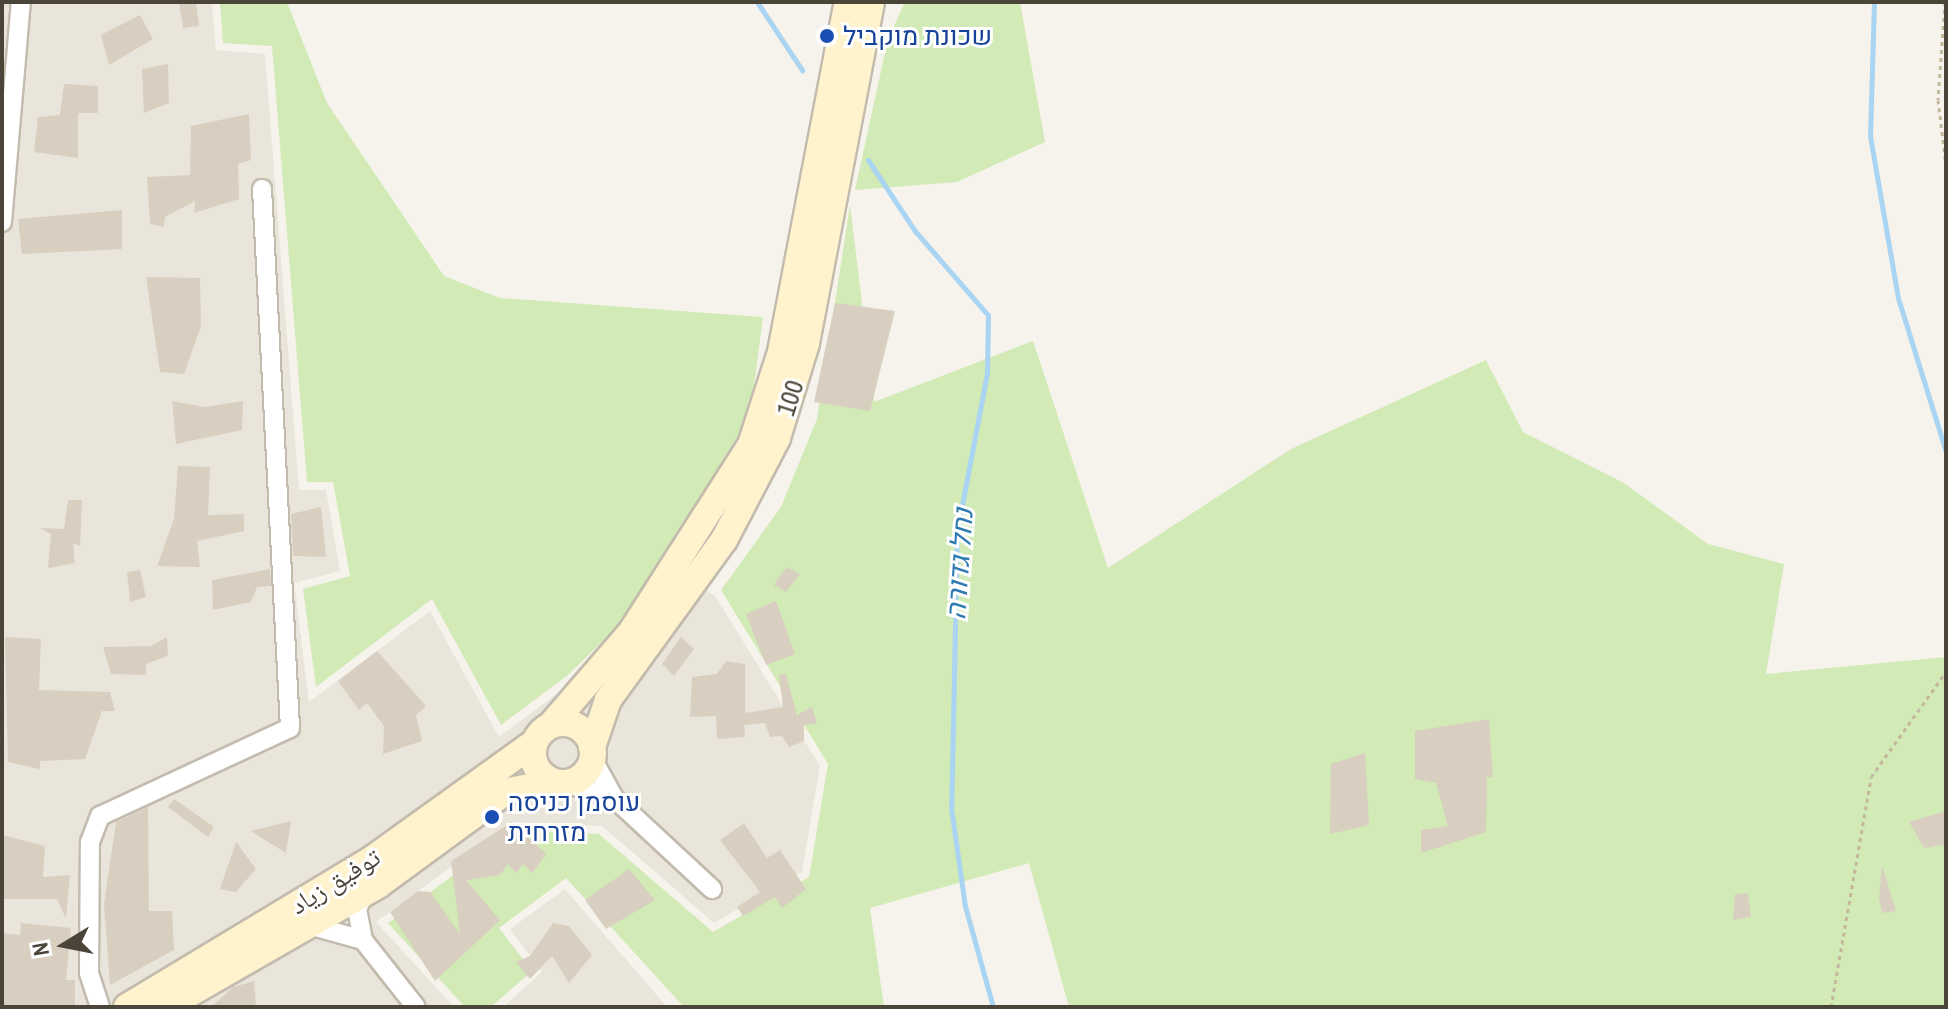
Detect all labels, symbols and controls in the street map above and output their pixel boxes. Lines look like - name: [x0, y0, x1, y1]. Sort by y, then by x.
- place label: שכונת מוקביל: [843, 20, 992, 52]
- marker: שכונת מוקביל: [818, 27, 836, 45]
- street label: 100: [770, 376, 810, 420]
- water label: נחל גדורה: [938, 507, 980, 621]
- place label: עוסמן כניסה מזרחית: [508, 786, 640, 848]
- marker: עוסמן כניסה מזרחית: [483, 808, 501, 826]
- street label: توفيق زياد: [284, 841, 386, 921]
- north arrow: [24, 905, 104, 985]
- text: N: [24, 940, 56, 958]

